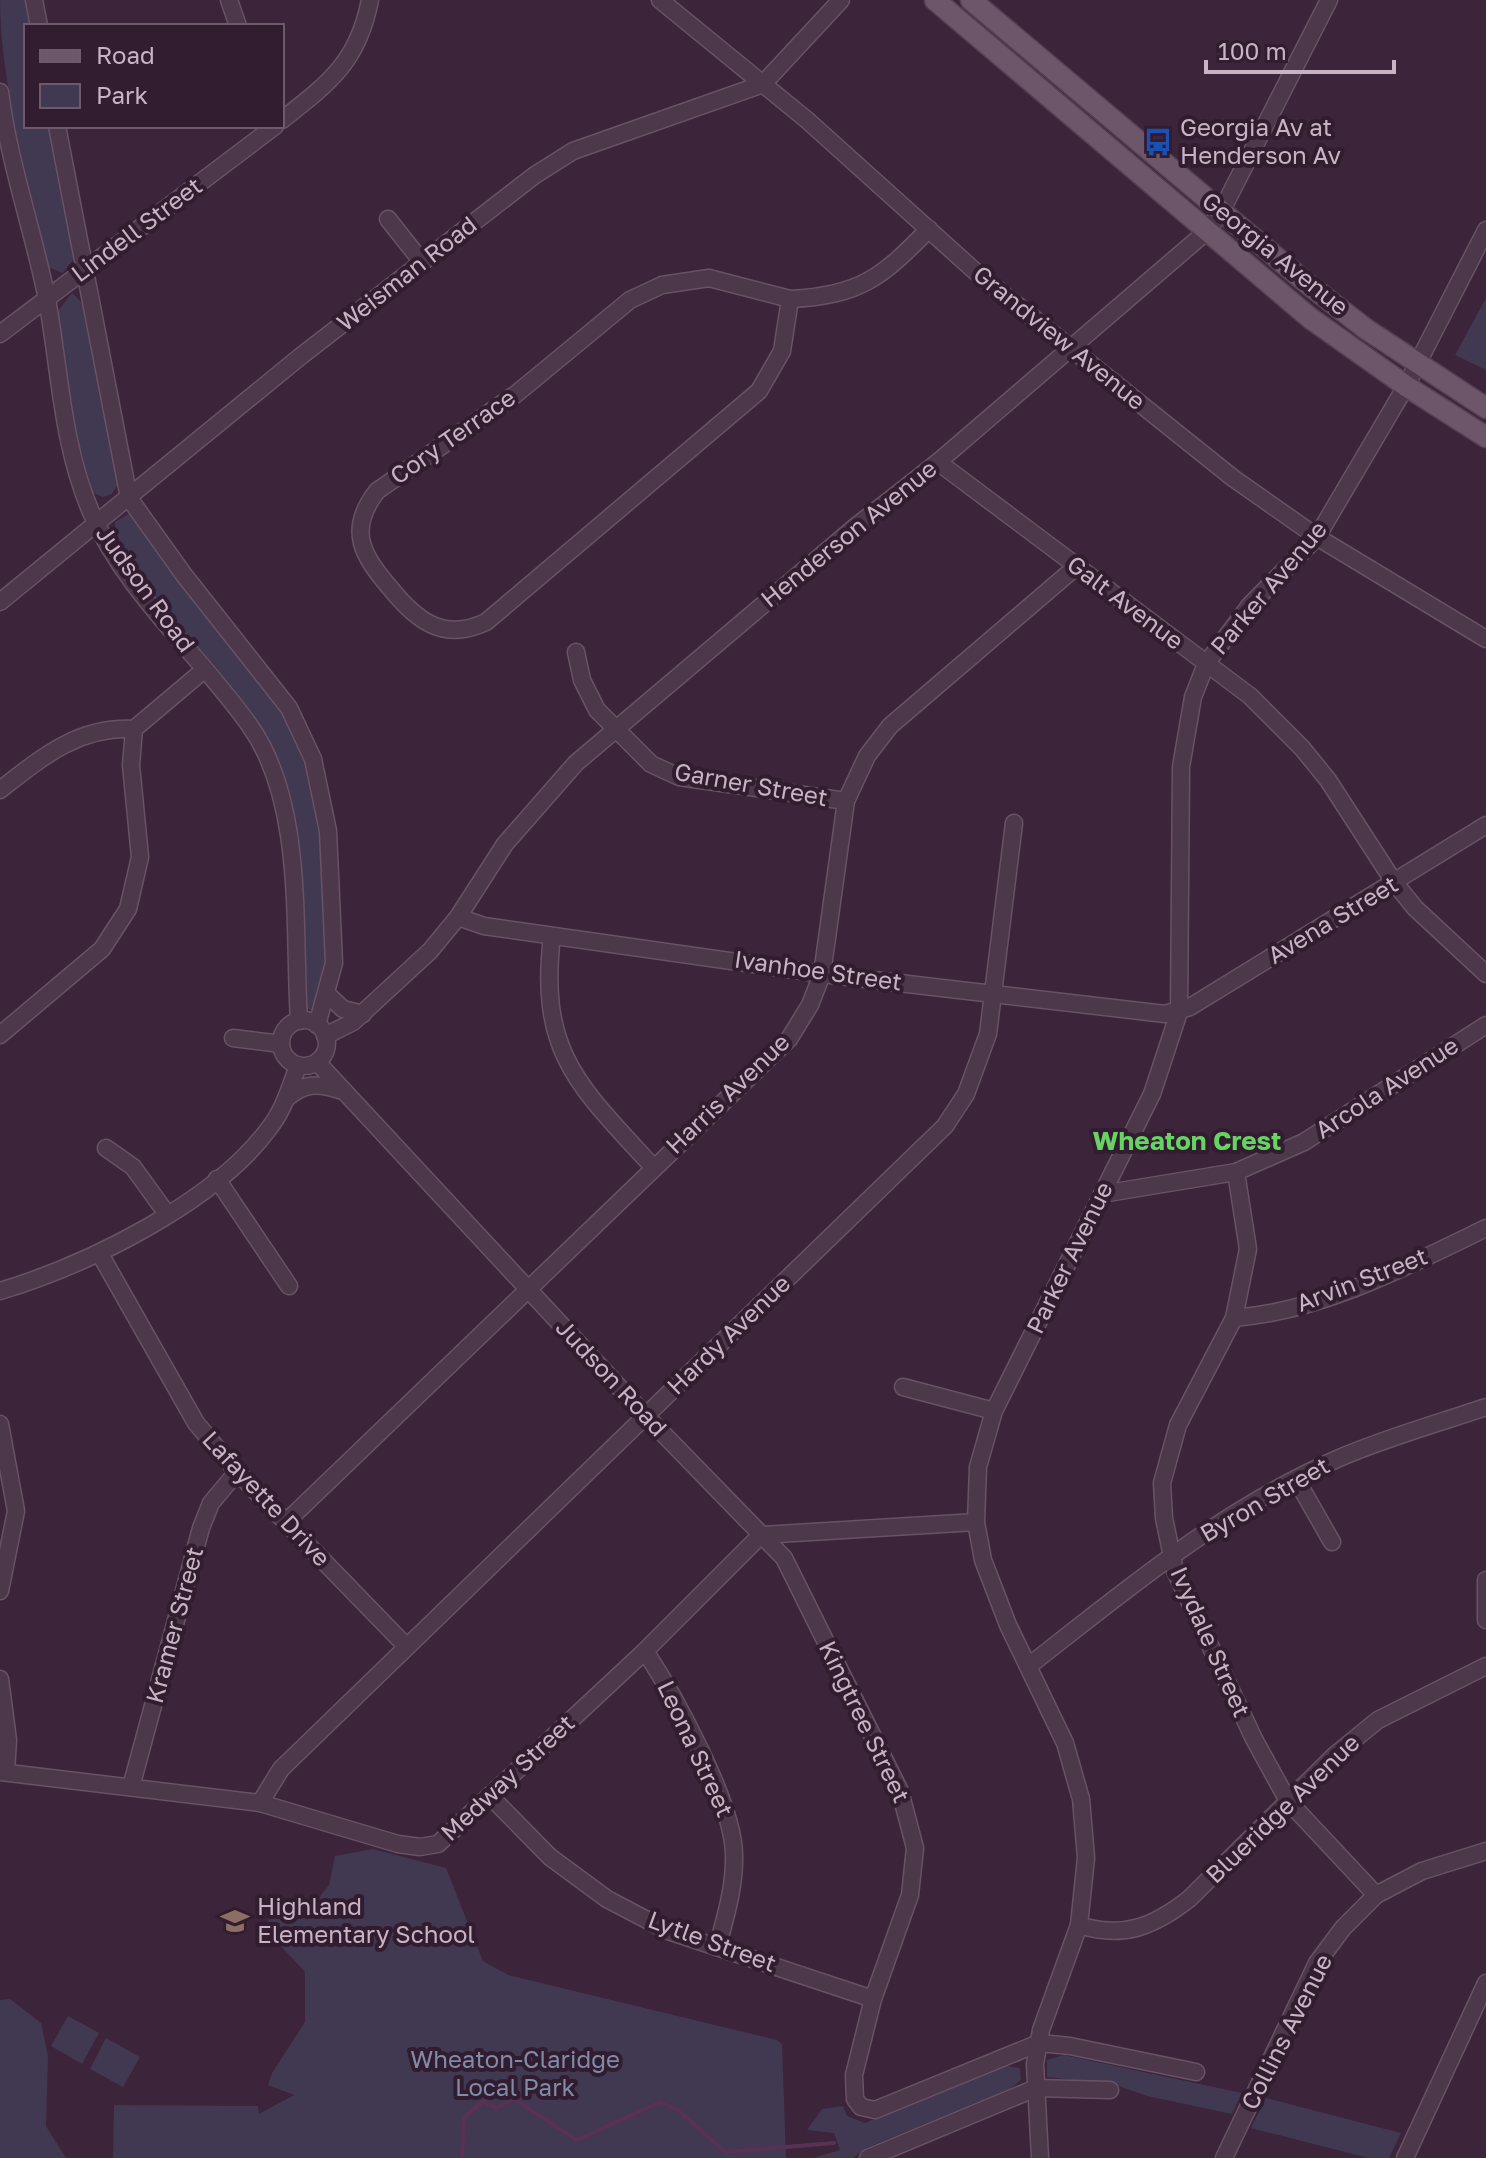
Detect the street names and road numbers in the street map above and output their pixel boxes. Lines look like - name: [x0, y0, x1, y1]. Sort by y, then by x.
- street label: Lindell Street: [65, 170, 207, 287]
- street label: Georgia Avenue: [1197, 185, 1355, 321]
- street label: Weisman Road: [330, 209, 482, 336]
- street label: Grandview Avenue: [968, 259, 1152, 415]
- street label: Cory Terrace: [384, 382, 520, 489]
- street label: Henderson Avenue: [754, 453, 942, 613]
- street label: Parker Avenue: [1204, 514, 1332, 660]
- street label: Judson Road: [91, 519, 202, 657]
- street label: Galt Avenue: [1062, 549, 1190, 655]
- street label: Garner Street: [672, 756, 830, 811]
- street label: Avena Street: [1262, 868, 1403, 969]
- street label: Ivanhoe Street: [733, 943, 904, 996]
- street label: Harris Avenue: [659, 1027, 795, 1159]
- street label: Arcola Avenue: [1309, 1030, 1463, 1144]
- street label: Parker Avenue: [1019, 1177, 1118, 1338]
- street label: Arvin Street: [1292, 1240, 1431, 1317]
- street label: Hardy Avenue: [660, 1268, 796, 1400]
- street label: Judson Road: [551, 1312, 674, 1441]
- street label: Lafayette Drive: [197, 1424, 337, 1572]
- street label: Byron Street: [1194, 1450, 1334, 1547]
- street label: Kramer Street: [139, 1543, 208, 1706]
- street label: Ivydale Street: [1165, 1562, 1257, 1721]
- street label: Kingtree Street: [814, 1636, 917, 1807]
- street label: Leona Street: [652, 1676, 741, 1821]
- street label: Medway Street: [434, 1708, 580, 1846]
- street label: Blueridge Avenue: [1199, 1727, 1365, 1889]
- street label: Lytle Street: [645, 1904, 780, 1977]
- street label: Collins Avenue: [1234, 1949, 1337, 2114]

